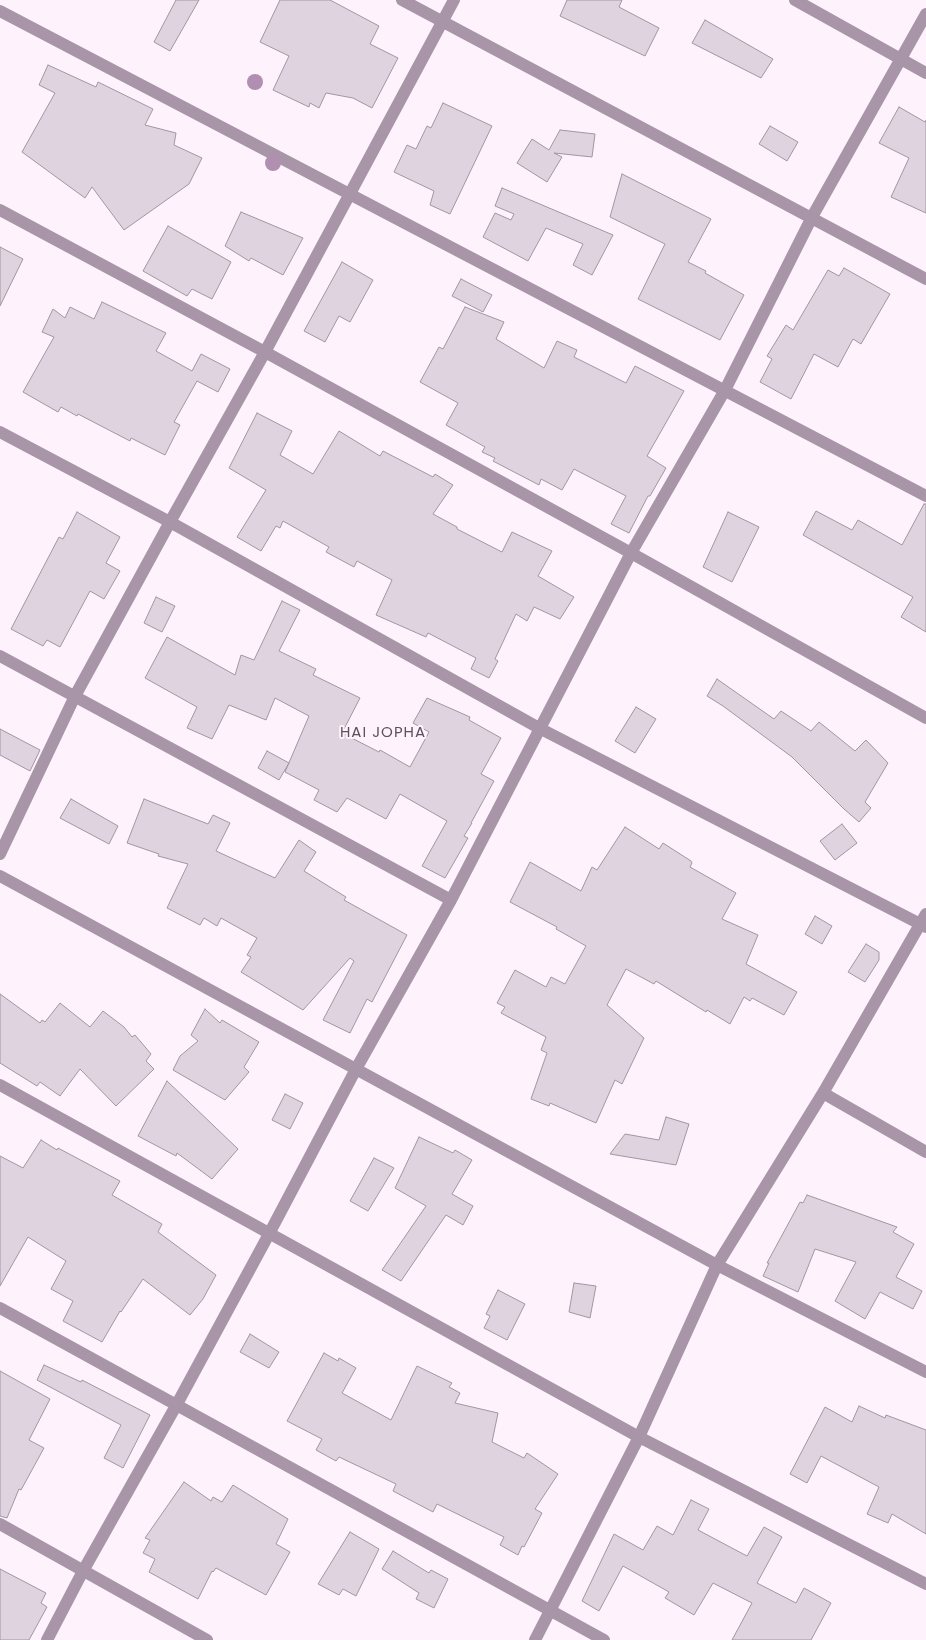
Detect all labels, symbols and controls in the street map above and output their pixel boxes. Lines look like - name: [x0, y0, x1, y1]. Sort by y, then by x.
- district label: HAI JOPHA: [339, 724, 427, 742]

